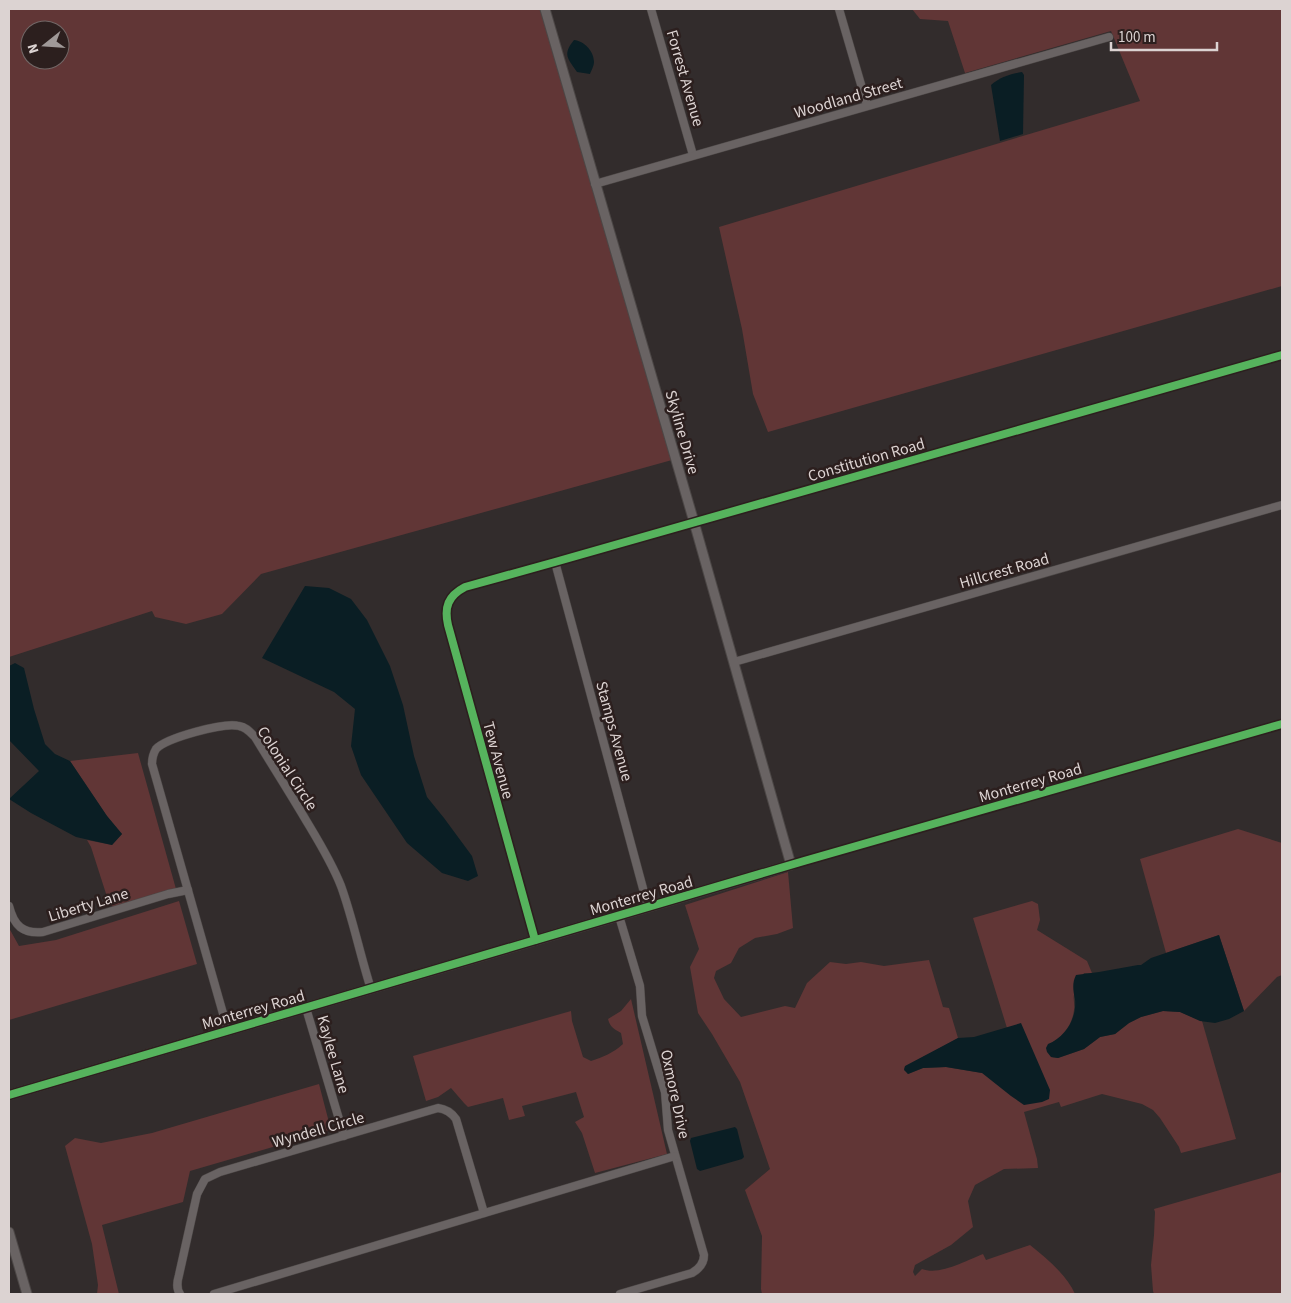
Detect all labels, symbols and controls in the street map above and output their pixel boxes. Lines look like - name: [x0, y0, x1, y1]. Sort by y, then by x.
- north arrow: [20, 20, 70, 70]
- scale bar: [1111, 20, 1217, 52]
- street label: Forrest Avenue: [661, 27, 709, 129]
- text: 100 m: [1118, 27, 1156, 48]
- text: N: [23, 41, 44, 56]
- street label: Woodland Street: [791, 72, 906, 124]
- street label: Skyline Drive: [660, 388, 705, 477]
- street label: Constitution Road: [805, 433, 927, 487]
- street label: Hillcrest Road: [957, 548, 1052, 594]
- street label: Stamps Avenue: [590, 679, 638, 784]
- street label: Tew Avenue: [477, 719, 519, 802]
- street label: Colonial Circle: [252, 722, 323, 815]
- street label: Monterrey Road: [976, 758, 1084, 808]
- street label: Monterrey Road: [587, 871, 695, 921]
- street label: Liberty Lane: [46, 882, 131, 928]
- street label: Monterrey Road: [199, 985, 307, 1035]
- street label: Kaylee Lane: [311, 1013, 355, 1096]
- street label: Oxmore Drive: [655, 1048, 695, 1141]
- street label: Wyndell Circle: [270, 1106, 367, 1154]

